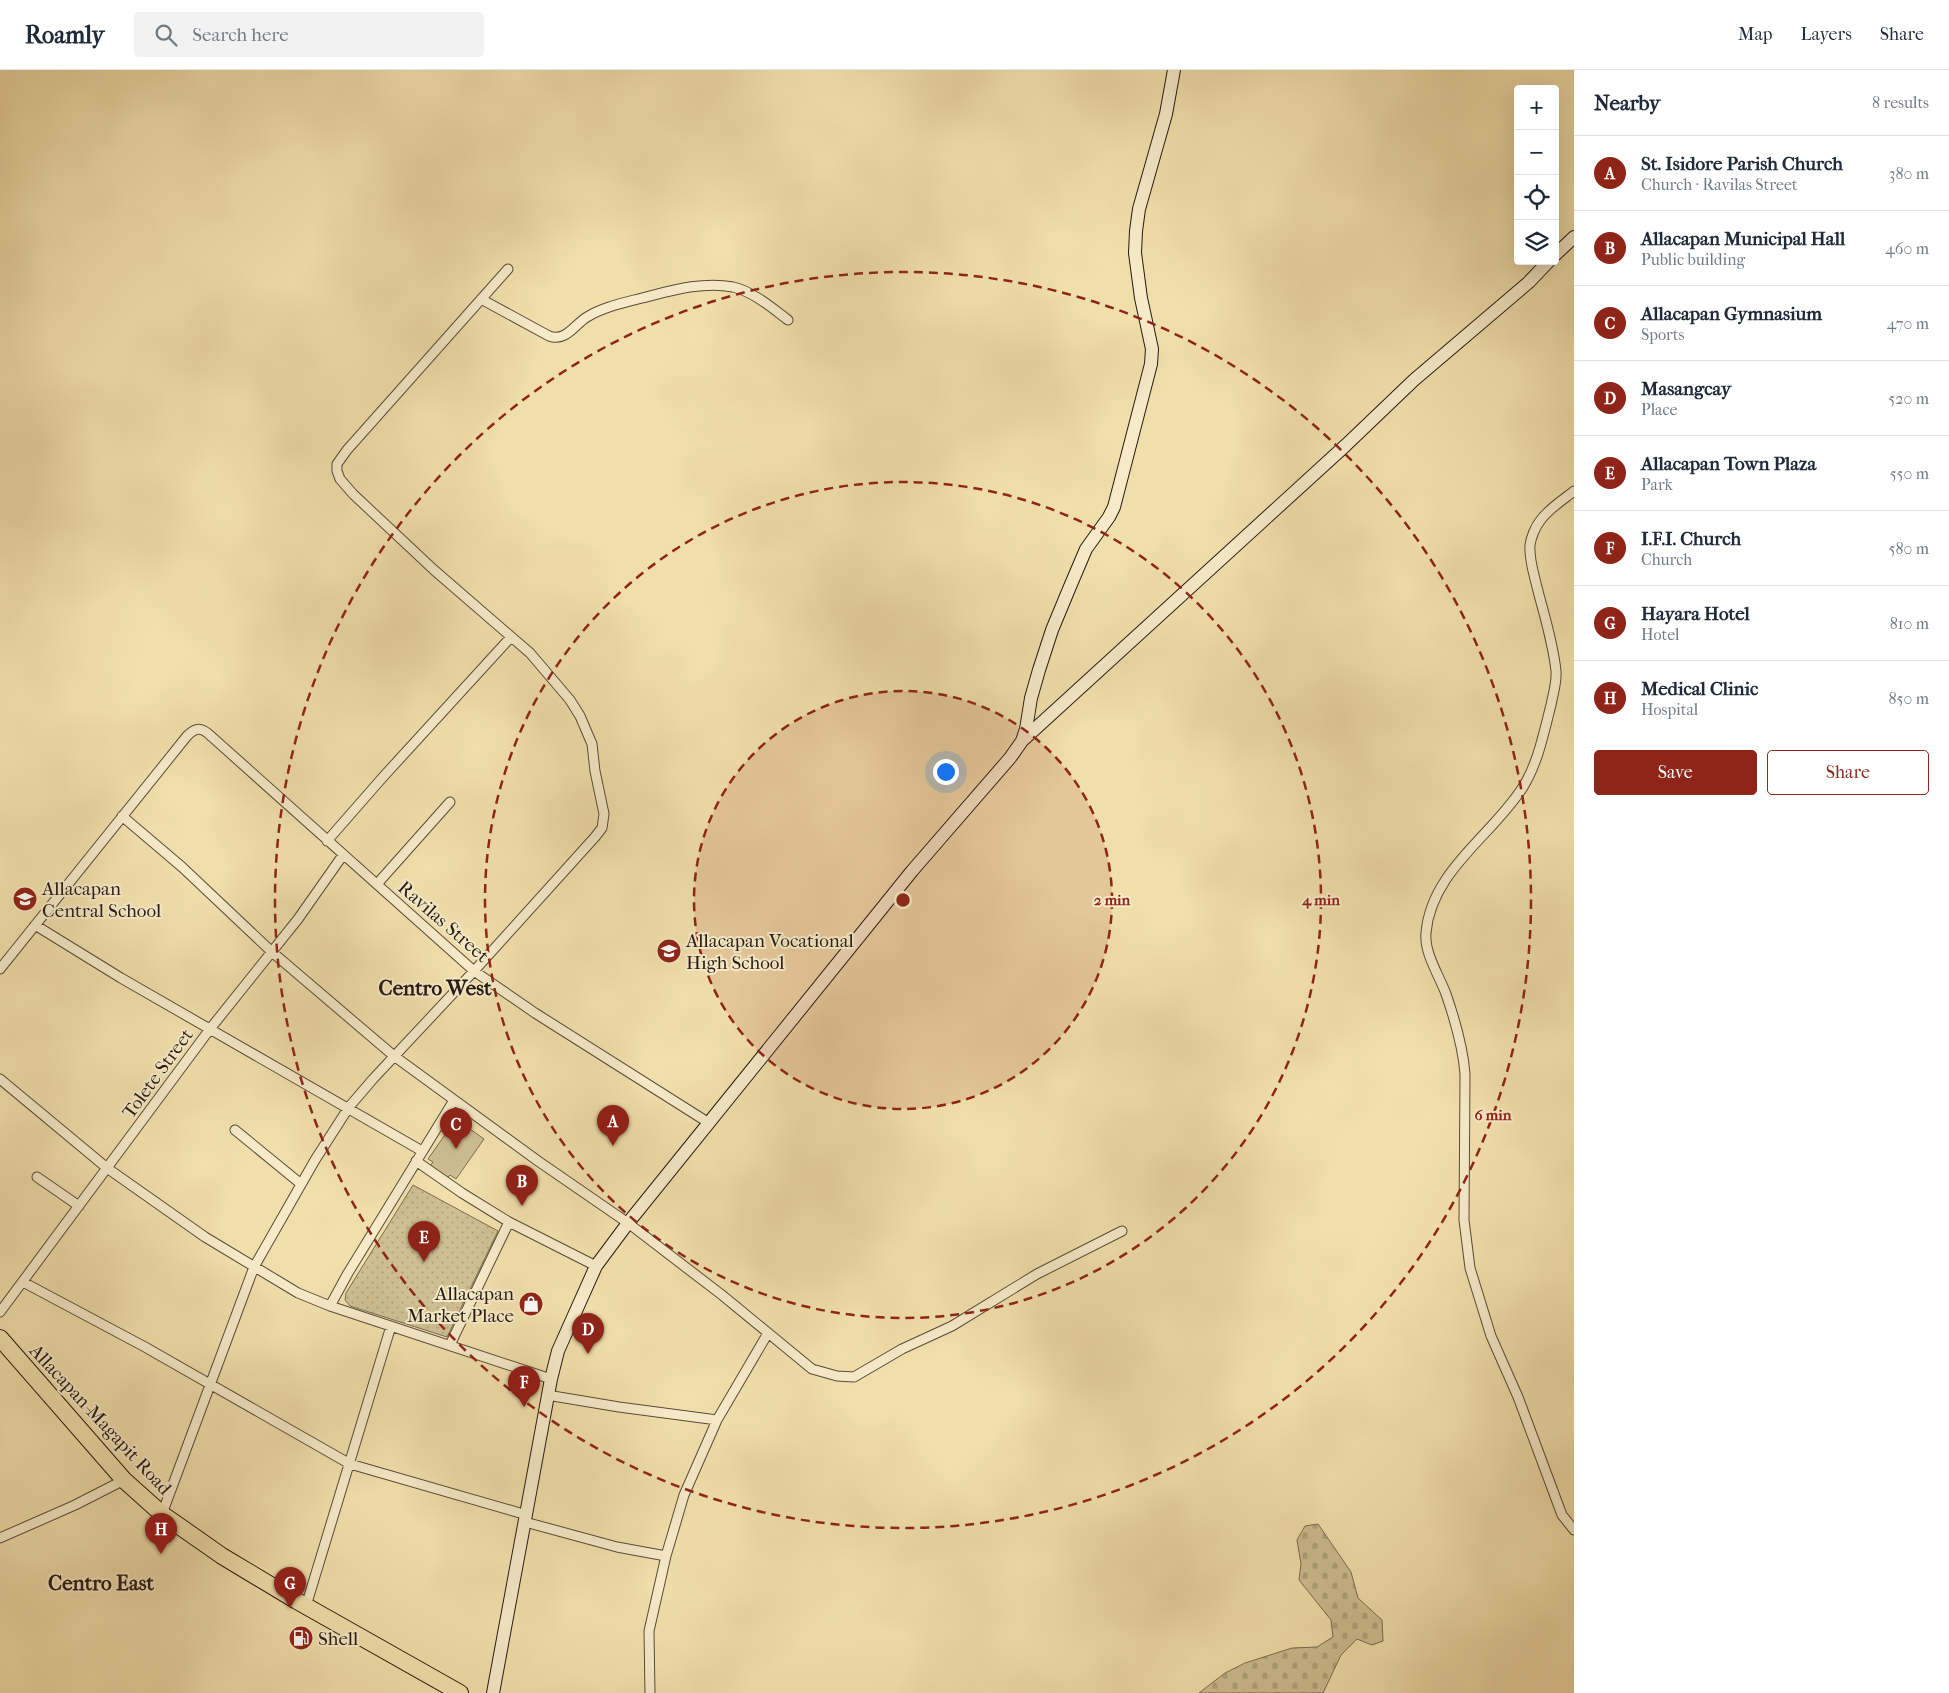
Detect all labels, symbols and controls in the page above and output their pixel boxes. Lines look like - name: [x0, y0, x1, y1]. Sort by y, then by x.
- search box: [134, 12, 484, 57]
- text: Roamly: [25, 21, 104, 49]
- icon: search: [152, 21, 180, 49]
- text: Search here: [192, 24, 289, 46]
- text: Map: [1738, 24, 1772, 45]
- text: Layers: [1800, 24, 1852, 45]
- text: Share: [1880, 24, 1924, 45]
- map controls: [1514, 85, 1559, 265]
- button: +: [1514, 85, 1559, 130]
- text: Nearby: [1594, 91, 1660, 115]
- text: 8 results: [1872, 93, 1929, 112]
- button: −: [1514, 130, 1559, 175]
- text: St. Isidore Parish Church: [1641, 153, 1843, 175]
- text: A: [1605, 164, 1615, 183]
- text: 380 m: [1889, 164, 1929, 183]
- button: locate: [1514, 175, 1559, 220]
- text: Church · Ravilas Street: [1641, 175, 1798, 194]
- button: layers: [1514, 220, 1559, 265]
- text: Allacapan Municipal Hall: [1641, 228, 1845, 250]
- text: B: [1605, 239, 1615, 258]
- text: 460 m: [1885, 239, 1929, 258]
- text: Public building: [1641, 250, 1745, 269]
- text: Allacapan Gymnasium: [1641, 303, 1822, 325]
- text: C: [1605, 314, 1615, 333]
- text: 470 m: [1887, 314, 1929, 333]
- text: Sports: [1641, 325, 1684, 344]
- text: Masangcay: [1641, 378, 1731, 400]
- text: D: [1604, 389, 1616, 408]
- text: 520 m: [1888, 389, 1929, 408]
- text: Place: [1641, 400, 1677, 419]
- text: Allacapan Town Plaza: [1641, 453, 1816, 475]
- text: E: [1605, 464, 1615, 483]
- text: 550 m: [1890, 464, 1929, 483]
- text: Park: [1641, 475, 1673, 494]
- text: I.F.I. Church: [1641, 528, 1741, 550]
- text: F: [1606, 539, 1614, 558]
- text: 580 m: [1888, 539, 1929, 558]
- text: Church: [1641, 550, 1692, 569]
- text: Hayara Hotel: [1641, 603, 1750, 625]
- text: G: [1604, 614, 1616, 633]
- text: 810 m: [1890, 614, 1929, 633]
- text: Hotel: [1641, 625, 1679, 644]
- text: Medical Clinic: [1641, 678, 1758, 700]
- text: H: [1604, 689, 1616, 708]
- text: 850 m: [1889, 689, 1929, 708]
- text: Hospital: [1641, 700, 1698, 719]
- button: Save: [1594, 750, 1757, 795]
- button: Share: [1767, 750, 1929, 795]
- your location: [933, 759, 959, 785]
- street label: Ravilas Street: [394, 876, 493, 967]
- place label: Allacapan Central School: [41, 878, 161, 922]
- school or university icon: Allacapan Central School: [12, 886, 38, 912]
- centre of rings: [894, 891, 912, 909]
- text: 2 min: [1094, 891, 1131, 909]
- text: 4 min: [1301, 891, 1340, 909]
- place label: Allacapan Vocational High School: [685, 930, 854, 974]
- school or university icon: Allacapan Vocational High School: [656, 938, 682, 964]
- district label: Centro West: [379, 976, 492, 1000]
- street label: Tolete Street: [118, 1024, 198, 1123]
- pin: A: [597, 1105, 629, 1146]
- text: 6 min: [1475, 1106, 1512, 1124]
- pin: C: [440, 1108, 472, 1149]
- pin: B: [506, 1165, 538, 1206]
- pin: E: [408, 1221, 440, 1262]
- place label: Allacapan Market Place: [407, 1283, 514, 1327]
- shop icon: Allacapan Market Place: [518, 1291, 544, 1317]
- pin: D: [572, 1313, 604, 1354]
- street label: Allacapan-Magapit Road: [24, 1339, 176, 1500]
- pin: F: [508, 1366, 540, 1407]
- pin: H: [145, 1513, 177, 1554]
- pin: G: [274, 1567, 306, 1608]
- district label: Centro East: [48, 1571, 154, 1595]
- fuel station icon: Shell: [288, 1625, 314, 1651]
- place label: Shell: [318, 1628, 358, 1650]

